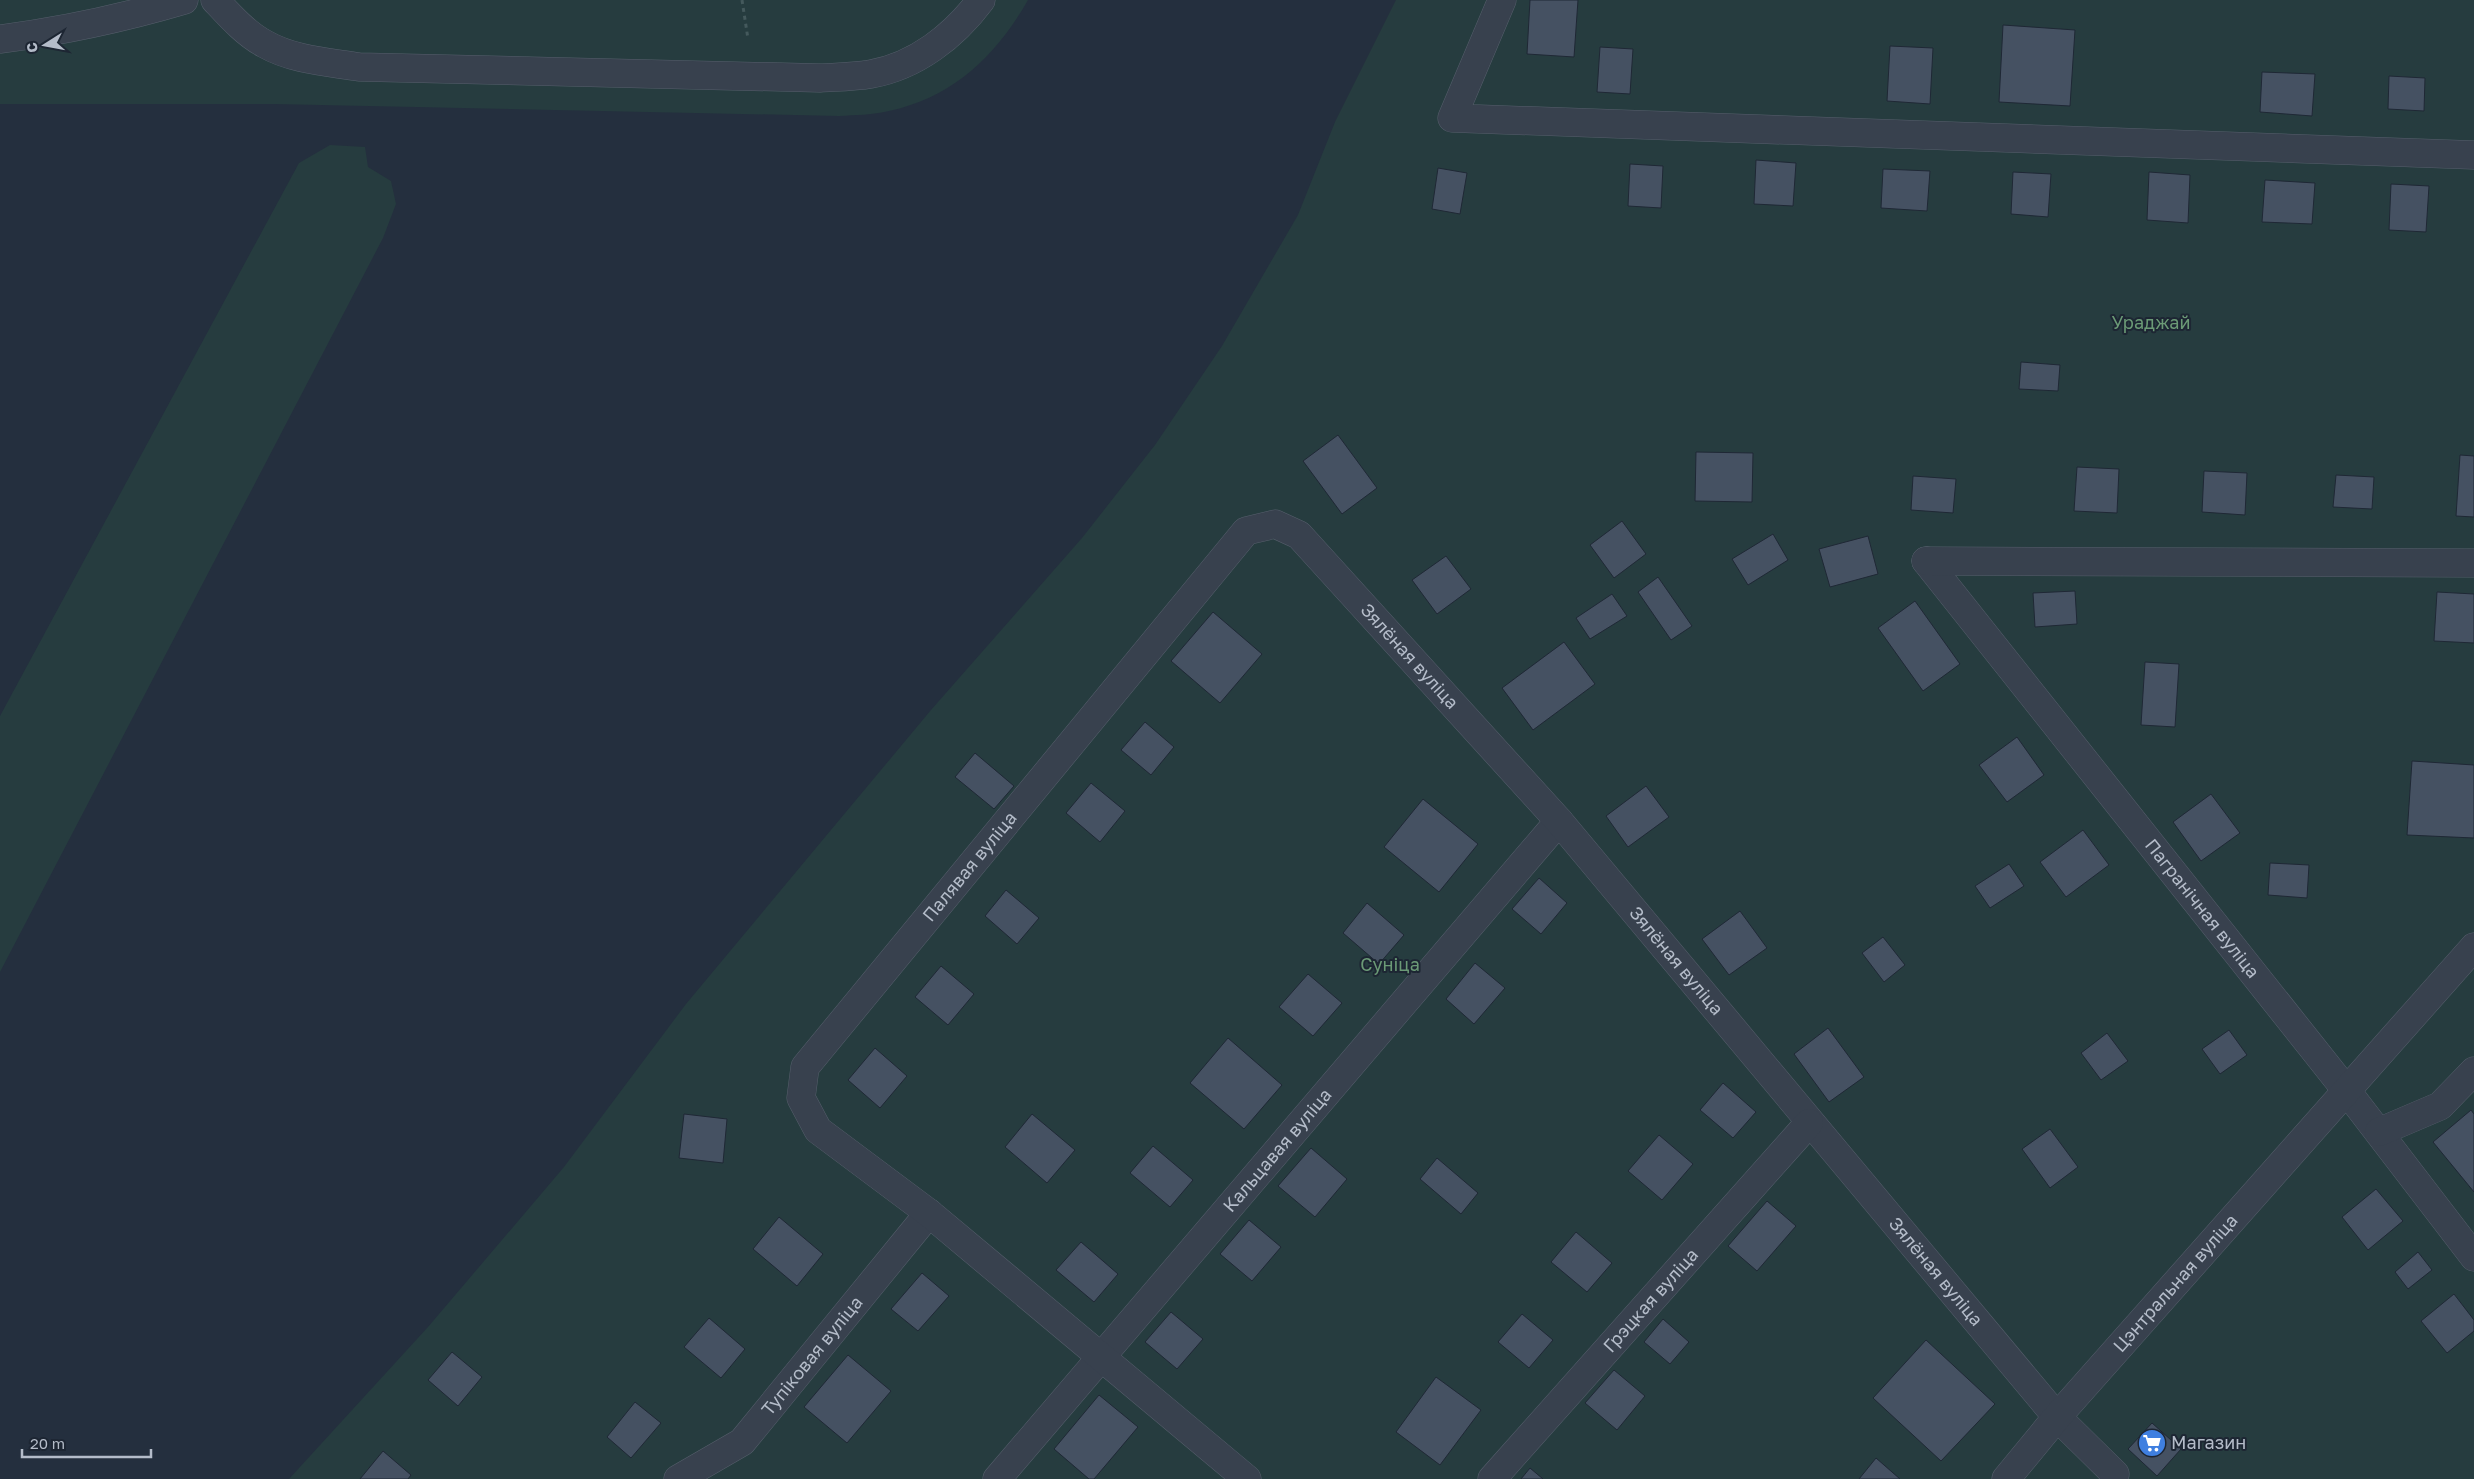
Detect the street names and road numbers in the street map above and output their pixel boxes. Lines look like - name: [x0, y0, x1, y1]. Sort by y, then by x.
- street label: Зялёная вуліца: [1357, 598, 1464, 713]
- street label: Палявая вуліца: [917, 807, 1021, 926]
- street label: Пагранічная вуліца: [2141, 834, 2265, 982]
- street label: Зялёная вуліца: [1625, 902, 1728, 1019]
- street label: Кальцавая вуліца: [1218, 1084, 1336, 1216]
- street label: Цэнтральная вуліца: [2108, 1209, 2242, 1356]
- street label: Зялёная вуліца: [1885, 1212, 1988, 1330]
- street label: Грэцкая вуліца: [1598, 1243, 1702, 1356]
- street label: Тупіковая вуліца: [756, 1291, 867, 1420]

